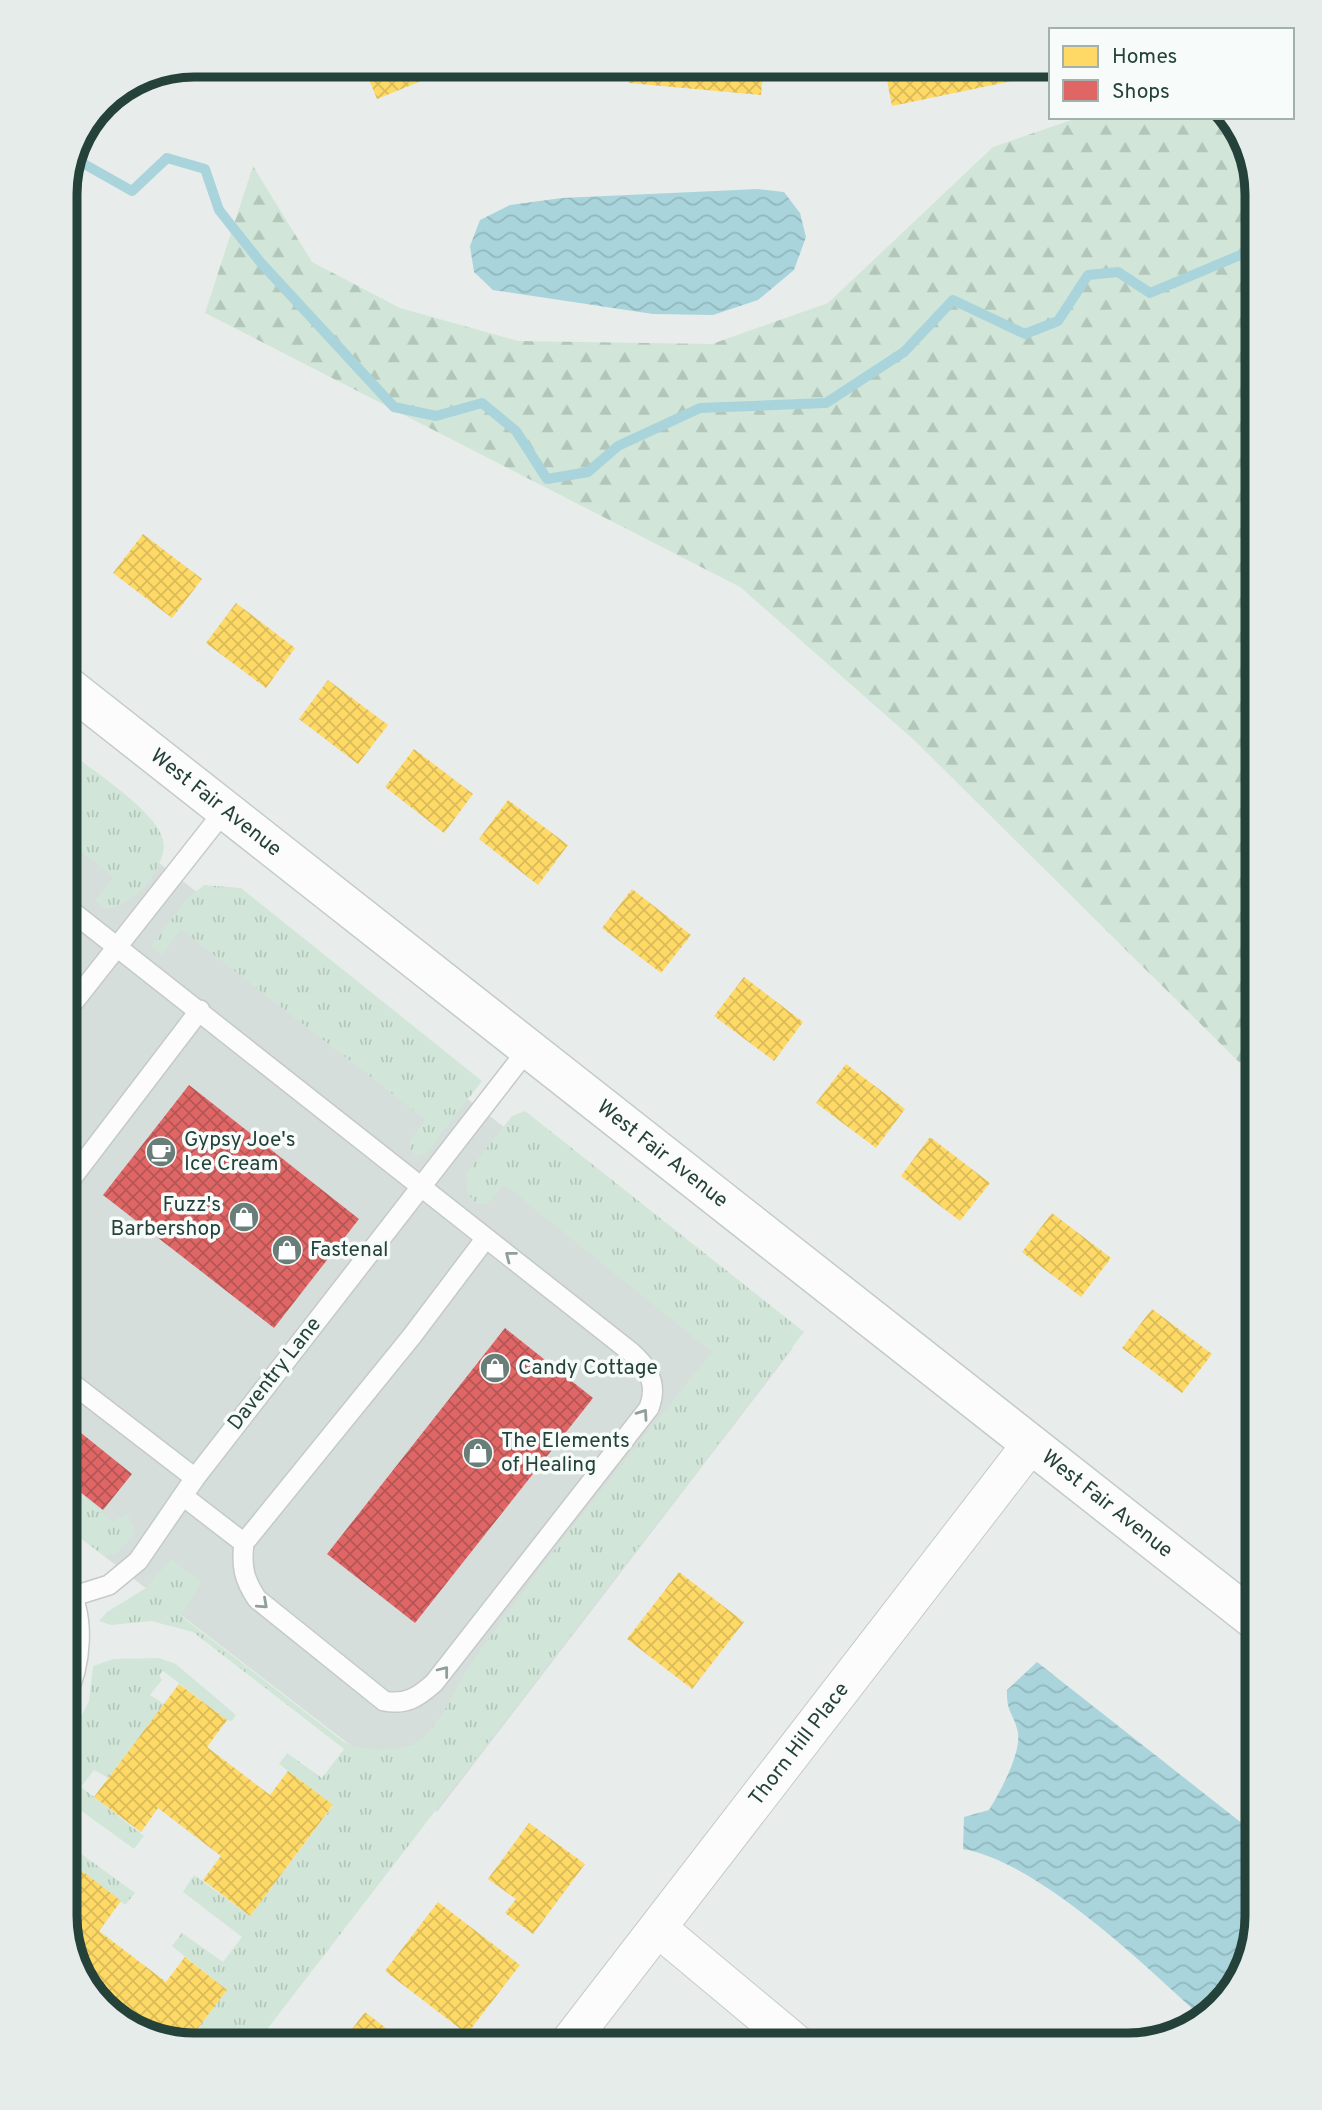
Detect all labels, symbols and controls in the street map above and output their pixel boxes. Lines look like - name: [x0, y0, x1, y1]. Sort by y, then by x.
- legend: [1049, 28, 1294, 119]
- text: Homes: [1112, 44, 1177, 71]
- text: Shops: [1112, 79, 1170, 106]
- street label: West Fair Avenue: [145, 743, 287, 863]
- street label: West Fair Avenue: [591, 1094, 733, 1214]
- place label: Gypsy Joe's Ice Cream: [184, 1127, 296, 1178]
- cafe icon: Gypsy Joe's Ice Cream: [144, 1135, 178, 1169]
- place label: Fuzz's Barbershop: [111, 1192, 221, 1243]
- shop icon: Fuzz's Barbershop: [227, 1200, 261, 1234]
- shop icon: Fastenal: [270, 1233, 304, 1267]
- place label: Fastenal: [310, 1237, 389, 1264]
- one-way arrow: [505, 1252, 517, 1265]
- street label: Daventry Lane: [222, 1312, 328, 1436]
- shop icon: Candy Cottage: [478, 1351, 512, 1385]
- place label: Candy Cottage: [518, 1355, 658, 1382]
- one-way arrow: [635, 1409, 647, 1422]
- place label: The Elements of Healing: [501, 1428, 630, 1479]
- shop icon: The Elements of Healing: [461, 1436, 495, 1470]
- street label: West Fair Avenue: [1036, 1444, 1178, 1564]
- one-way arrow: [255, 1595, 268, 1608]
- one-way arrow: [435, 1666, 448, 1679]
- street label: Thorn Hill Place: [743, 1677, 855, 1811]

